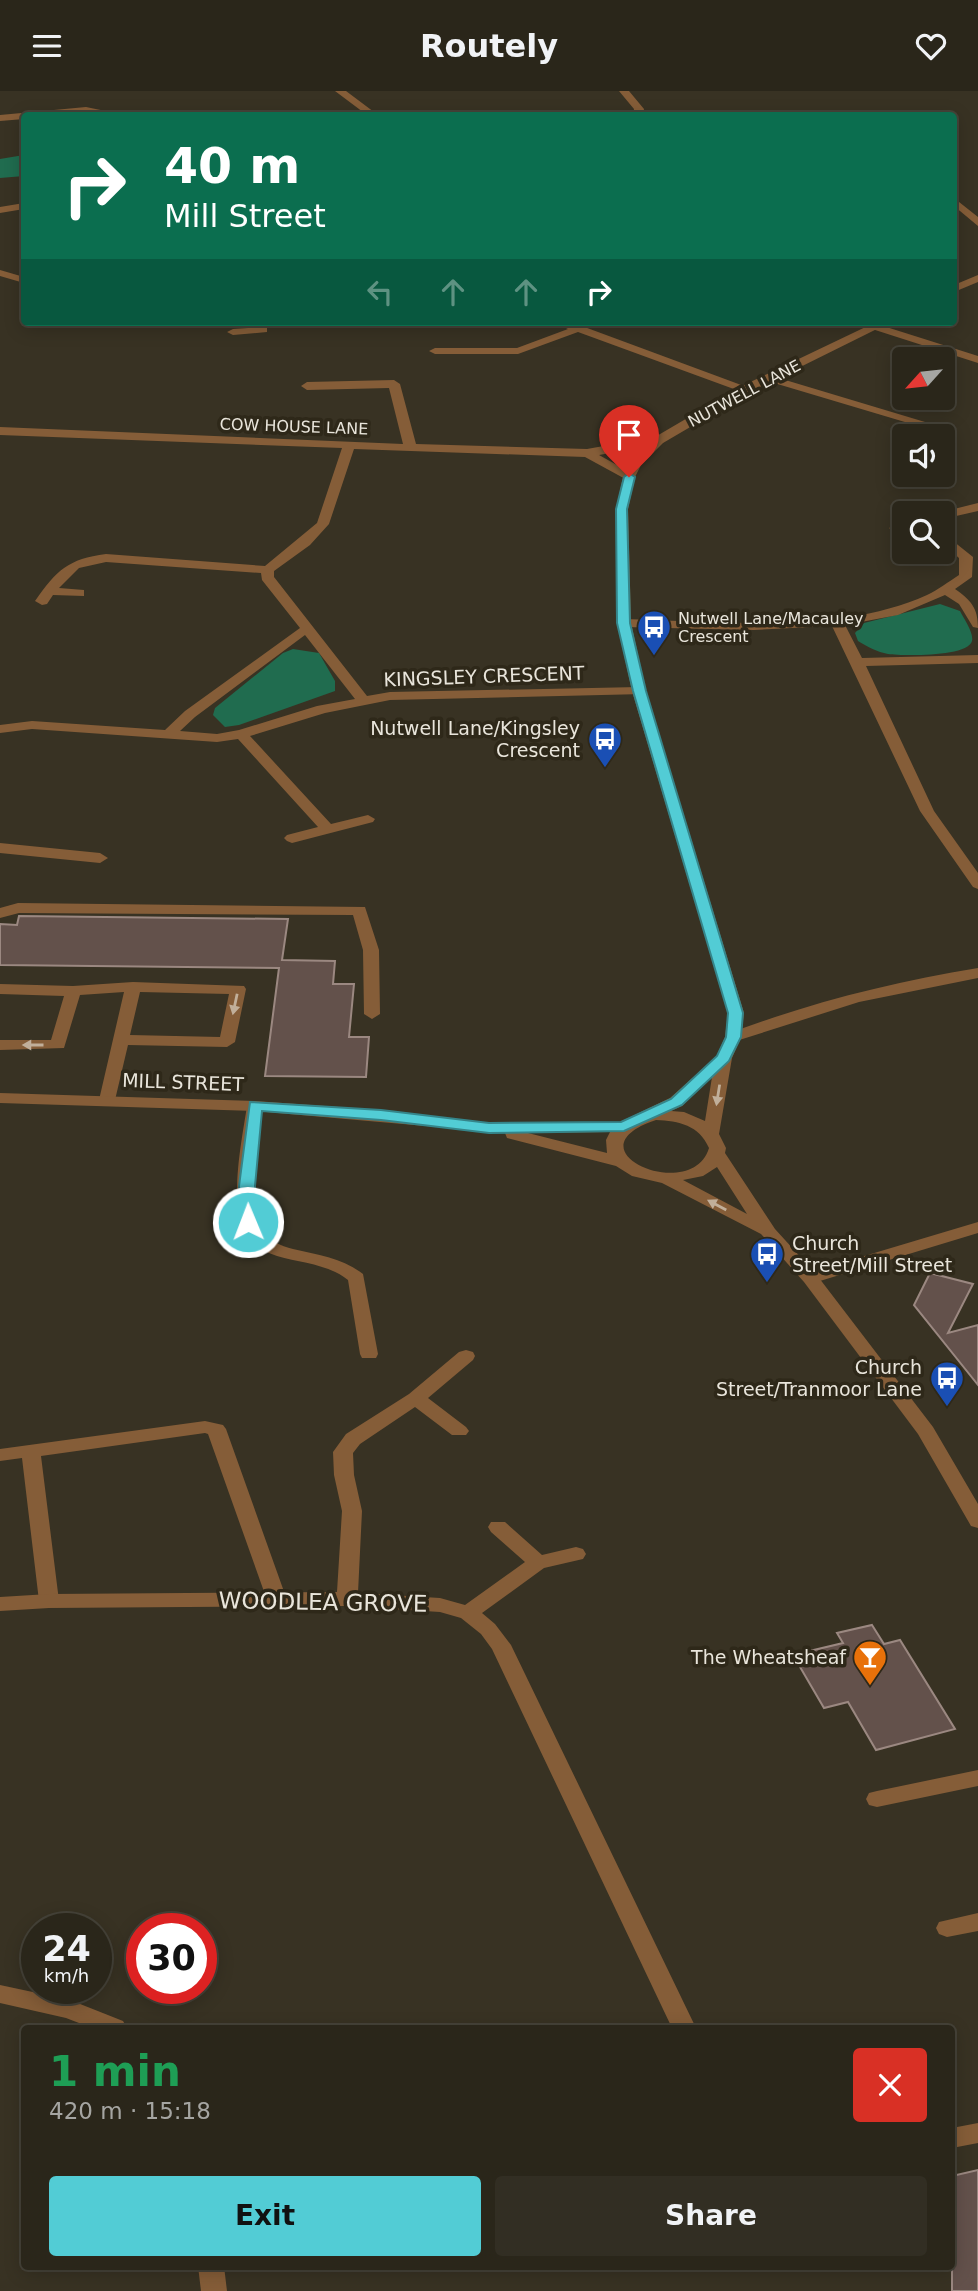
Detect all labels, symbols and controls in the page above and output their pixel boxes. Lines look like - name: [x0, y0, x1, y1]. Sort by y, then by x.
- icon: menu: [28, 27, 66, 65]
- text: Routely: [420, 27, 558, 65]
- icon: heart: [912, 27, 950, 65]
- text: 40 m: [164, 138, 300, 195]
- icon: right: [49, 140, 140, 231]
- text: Mill Street: [164, 197, 326, 235]
- icon: left: [361, 273, 399, 311]
- icon: ahead: [434, 273, 472, 311]
- icon: ahead: [507, 273, 545, 311]
- icon: right: [580, 273, 618, 311]
- north arrow: [892, 347, 956, 409]
- map controls: [892, 347, 955, 564]
- street label: NUTWELL LANE: [685, 356, 804, 431]
- pin: [599, 405, 659, 477]
- street label: COW HOUSE LANE: [219, 414, 369, 439]
- icon: arrive: [610, 416, 648, 454]
- button: sound: [892, 424, 955, 487]
- button: search: [892, 501, 955, 564]
- bus stop icon: Nutwell Lane/Macauley Crescent: [635, 608, 673, 657]
- place label: Nutwell Lane/Macauley Crescent: [678, 609, 864, 646]
- street label: KINGSLEY CRESCENT: [383, 661, 585, 690]
- place label: Nutwell Lane/Kingsley Crescent: [370, 717, 580, 761]
- bus stop icon: Nutwell Lane/Kingsley Crescent: [586, 720, 624, 769]
- one-way arrow: [230, 993, 241, 1015]
- one-way arrow: [22, 1039, 44, 1051]
- street label: MILL STREET: [122, 1069, 245, 1095]
- one-way arrow: [712, 1084, 723, 1106]
- position arrow: [211, 1185, 285, 1259]
- one-way arrow: [707, 1199, 727, 1211]
- place label: Church Street/Mill Street: [792, 1232, 952, 1276]
- bus stop icon: Church Street/Mill Street: [748, 1235, 786, 1284]
- place label: Church Street/Tranmoor Lane: [716, 1356, 922, 1400]
- bus stop icon: Church Street/Tranmoor Lane: [928, 1359, 966, 1408]
- street label: WOODLEA GROVE: [218, 1587, 428, 1617]
- bar icon: The Wheatsheaf: [851, 1638, 889, 1687]
- place label: The Wheatsheaf: [690, 1646, 847, 1668]
- speed limit sign: 30: [126, 1913, 217, 2004]
- text: 24: [42, 1929, 91, 1969]
- text: km/h: [44, 1965, 89, 1986]
- text: 1 min: [49, 2047, 181, 2096]
- button: close: [853, 2048, 927, 2122]
- text: 420 m · 15:18: [49, 2098, 211, 2124]
- button: Exit: [49, 2176, 481, 2256]
- button: Share: [495, 2176, 927, 2256]

